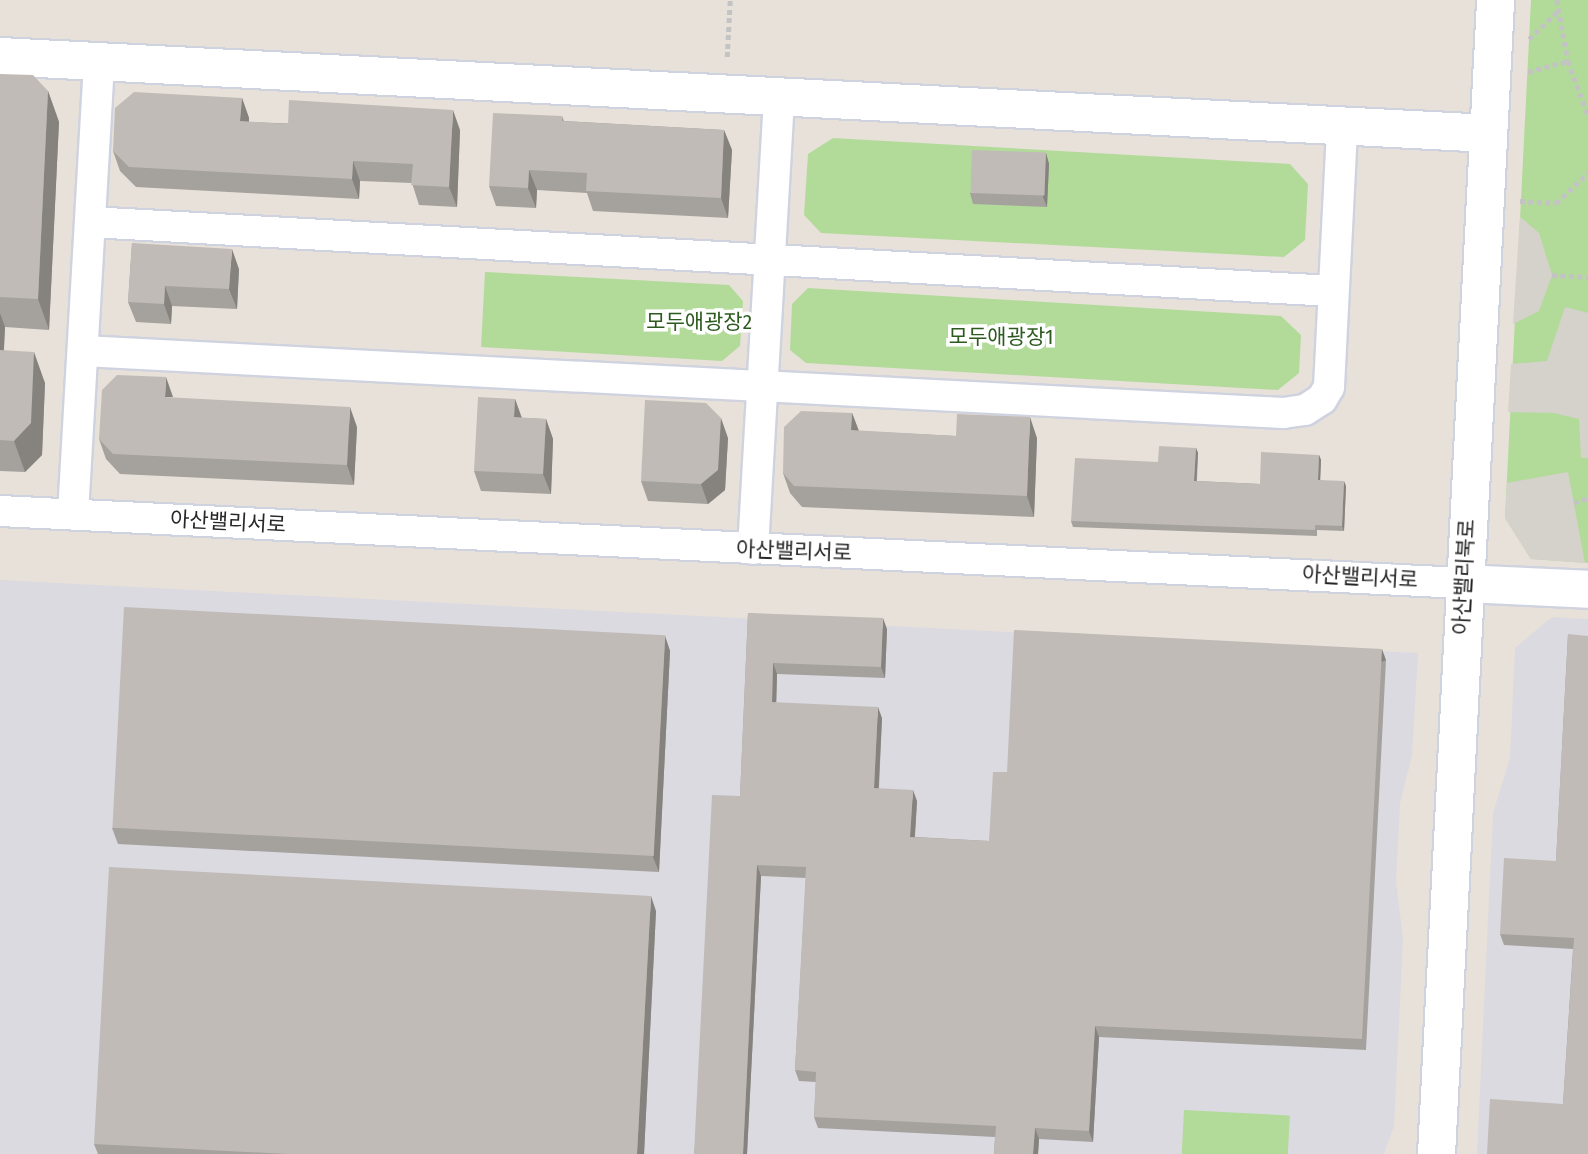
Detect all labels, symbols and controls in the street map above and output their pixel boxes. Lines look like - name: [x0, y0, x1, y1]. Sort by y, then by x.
- park label: 모두애광장2: [646, 309, 752, 335]
- park label: 모두애광장1: [949, 324, 1053, 350]
- street label: 아산밸리서로: [169, 506, 287, 538]
- street label: 아산밸리북로: [1448, 518, 1480, 636]
- street label: 아산밸리서로: [736, 536, 852, 566]
- street label: 아산밸리서로: [1301, 561, 1419, 593]

